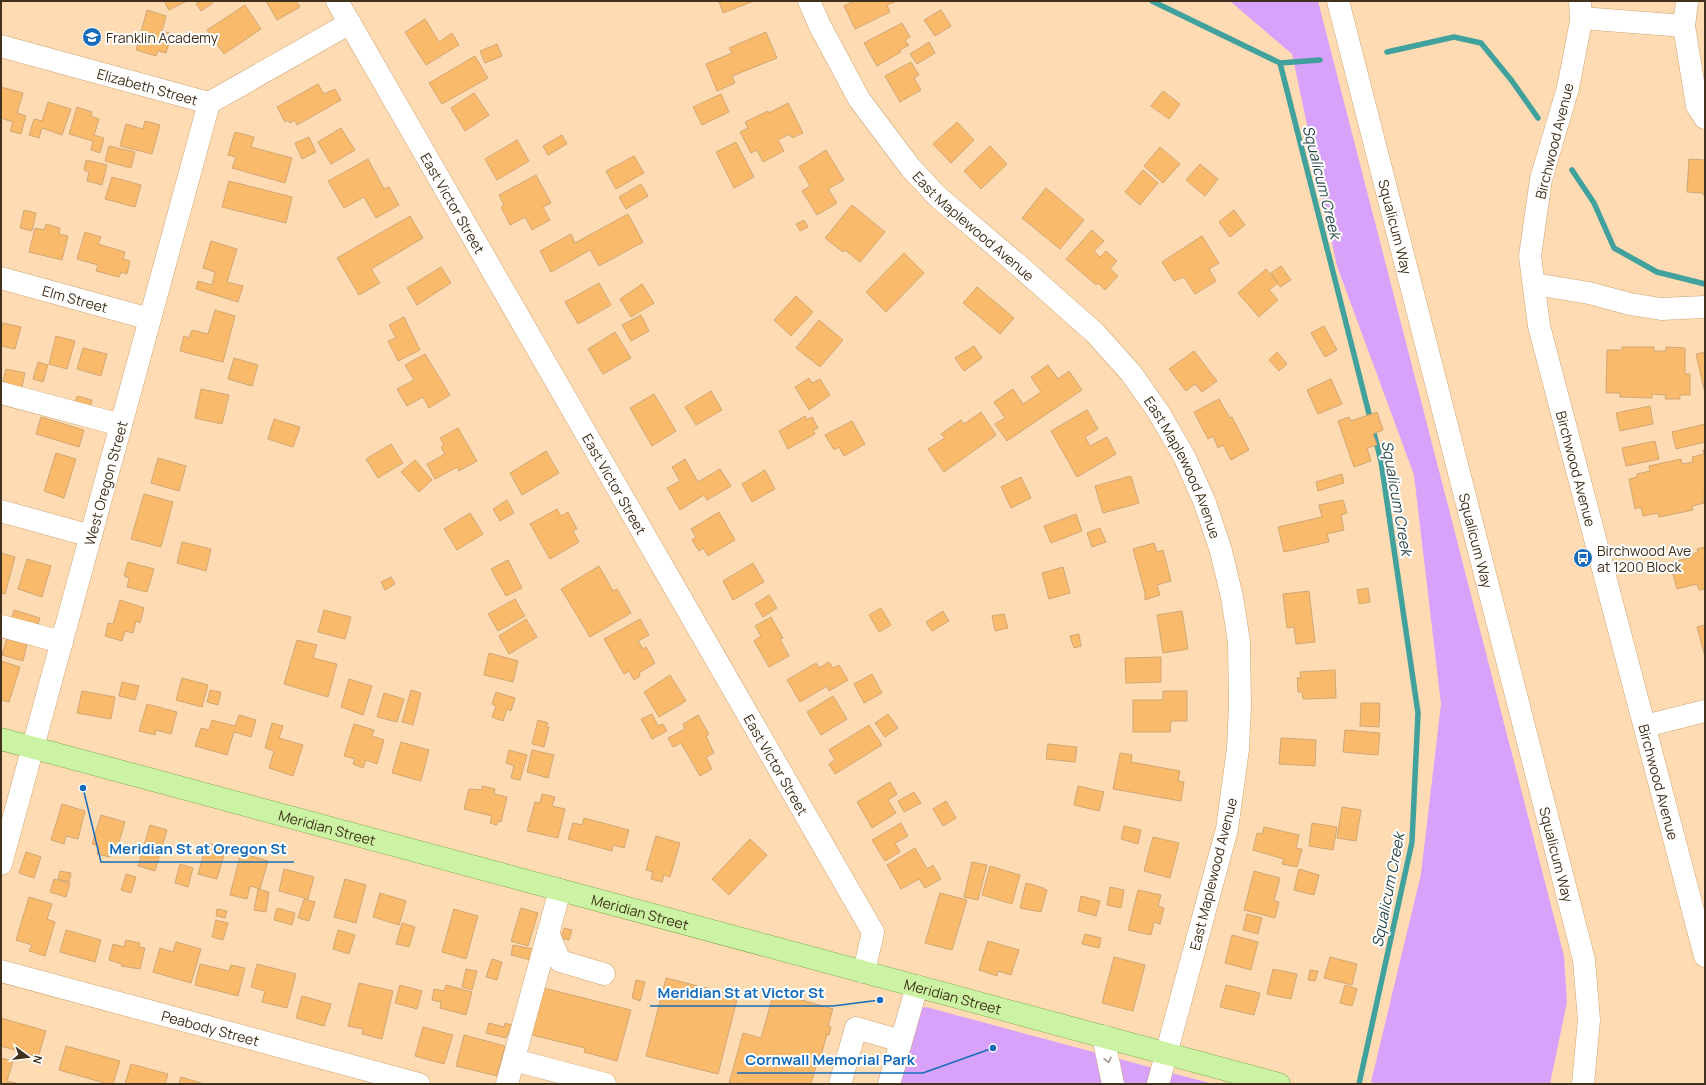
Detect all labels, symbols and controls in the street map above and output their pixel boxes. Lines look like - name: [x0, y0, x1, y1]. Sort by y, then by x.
- school or university icon: Franklin Academy: [81, 26, 103, 48]
- place label: Franklin Academy: [106, 28, 219, 47]
- street label: Elizabeth Street: [95, 63, 200, 109]
- street label: Birchwood Avenue: [1530, 81, 1578, 201]
- water label: Squalicum Creek: [1298, 123, 1347, 243]
- street label: East Victor Street: [417, 149, 490, 257]
- street label: East Maplewood Avenue: [909, 167, 1039, 285]
- street label: Squalicum Way: [1375, 177, 1417, 277]
- street label: Elm Street: [40, 280, 110, 317]
- street label: East Maplewood Avenue: [1140, 392, 1226, 541]
- street label: Birchwood Avenue: [1552, 409, 1601, 529]
- street label: West Oregon Street: [79, 418, 131, 547]
- street label: East Victor Street: [578, 430, 652, 538]
- water label: Squalicum Creek: [1377, 439, 1418, 560]
- street label: Squalicum Way: [1455, 491, 1498, 591]
- place label: Birchwood Ave at 1200 Block: [1597, 541, 1691, 576]
- bus stop icon: Birchwood Ave at 1200 Block: [1572, 547, 1594, 569]
- street label: East Victor Street: [740, 711, 813, 819]
- street label: Birchwood Avenue: [1635, 722, 1683, 842]
- street label: East Maplewood Avenue: [1185, 796, 1241, 952]
- street label: Meridian Street: [277, 805, 378, 849]
- street label: Squalicum Way: [1536, 805, 1578, 905]
- water label: Squalicum Creek: [1367, 828, 1410, 949]
- callout: Meridian St at Oregon St: [101, 835, 294, 862]
- text: Meridian St at Oregon St: [109, 838, 287, 859]
- street label: Meridian Street: [589, 889, 691, 934]
- street label: Meridian Street: [902, 974, 1004, 1018]
- callout: Meridian St at Victor St: [650, 979, 833, 1006]
- text: Meridian St at Victor St: [658, 982, 824, 1003]
- street label: Peabody Street: [160, 1005, 262, 1050]
- north arrow: [8, 1037, 48, 1077]
- callout: Cornwall Memorial Park: [737, 1046, 923, 1073]
- text: Cornwall Memorial Park: [745, 1049, 916, 1070]
- text: N: [30, 1054, 46, 1066]
- one-way arrow: [1104, 1057, 1112, 1063]

